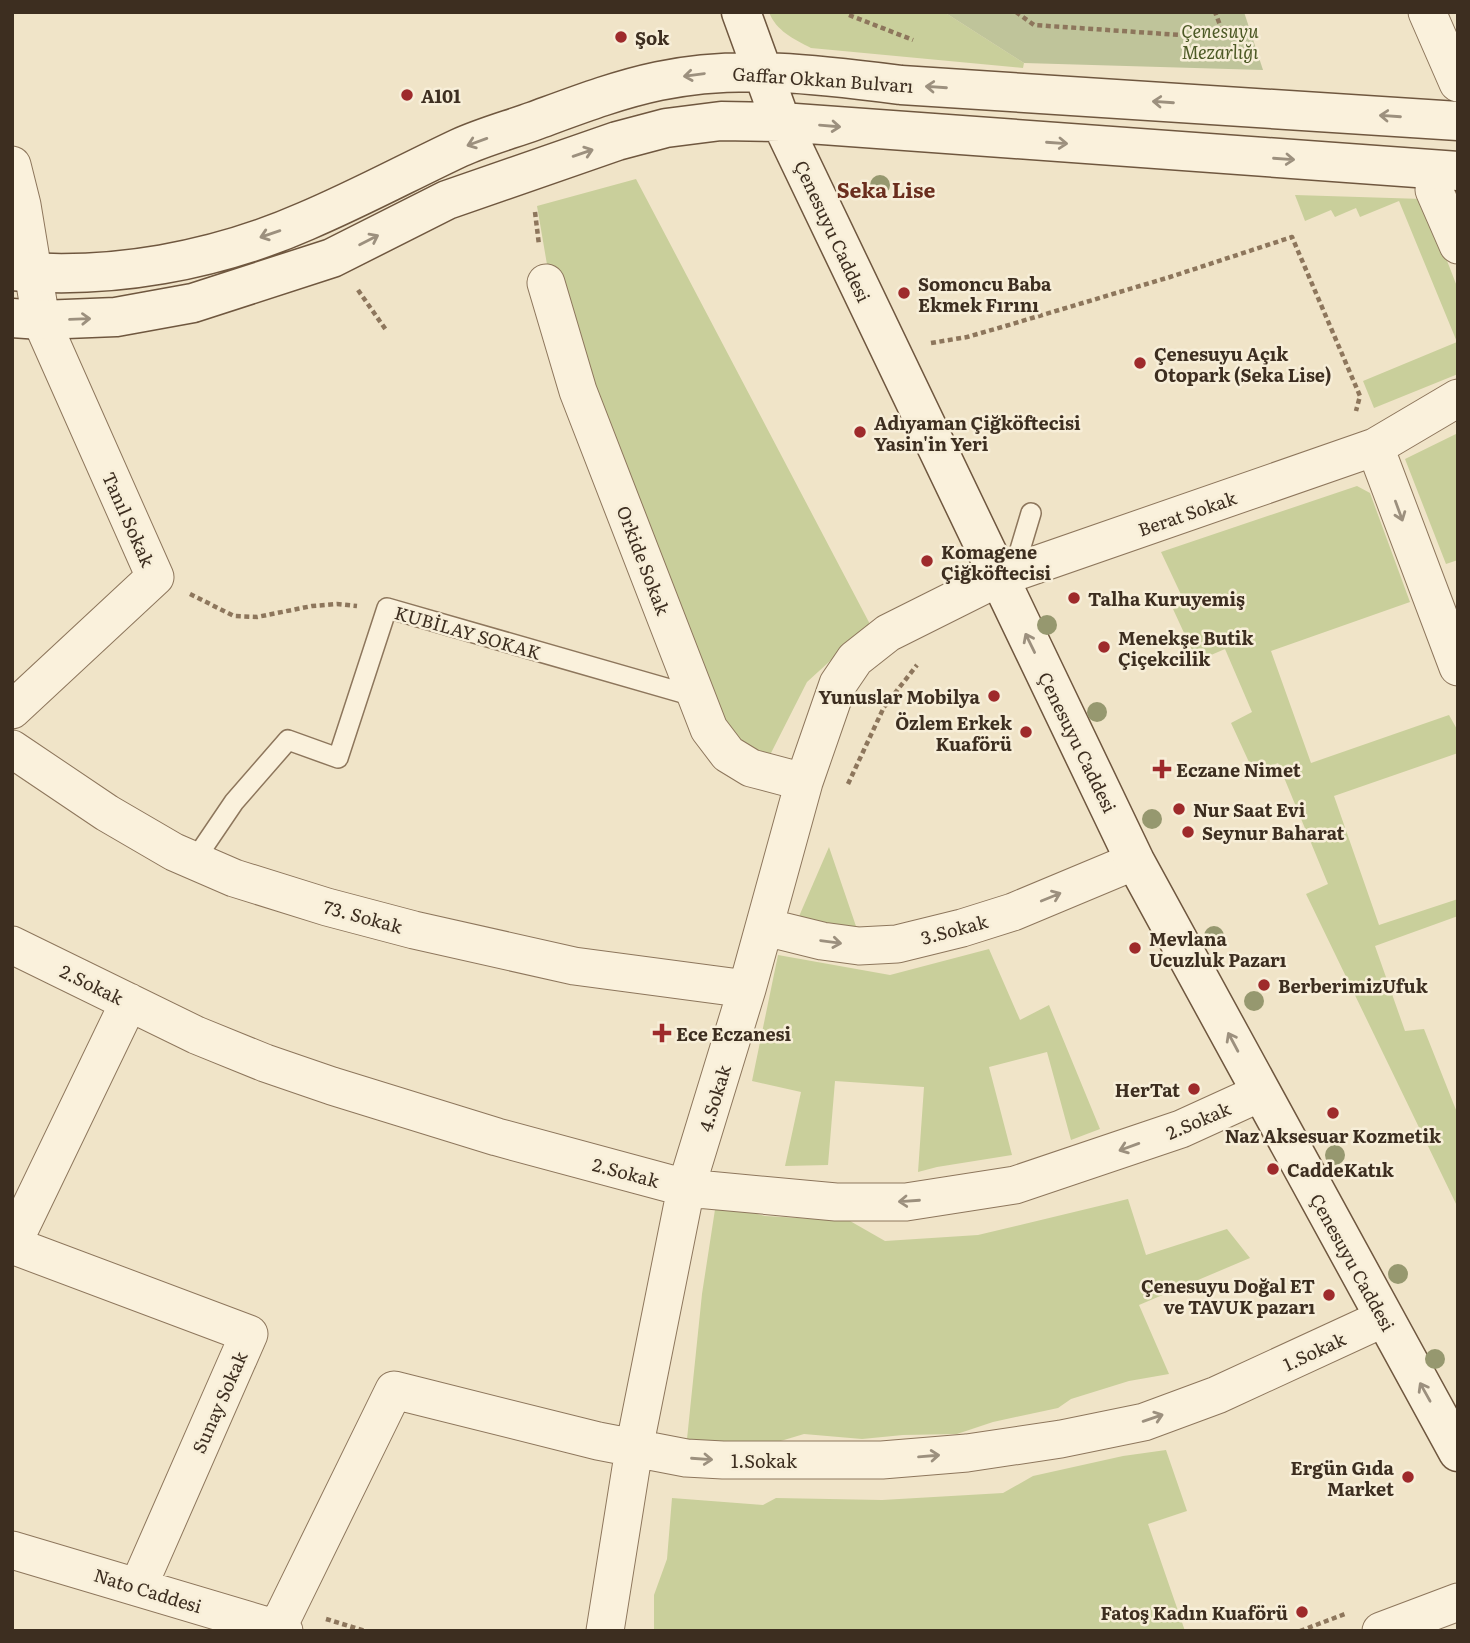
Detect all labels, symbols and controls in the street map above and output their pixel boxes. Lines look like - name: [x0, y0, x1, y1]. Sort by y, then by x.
- park label: Çenesuyu Mezarlığı: [1181, 17, 1259, 65]
- place label: Şok: [635, 24, 670, 51]
- marker: Şok: [613, 29, 629, 45]
- street label: Gaffar Okkan Bulvarı: [732, 59, 914, 99]
- one-way arrow: [683, 69, 706, 82]
- one-way arrow: [925, 80, 947, 93]
- place label: A101: [421, 82, 461, 109]
- marker: A101: [399, 87, 415, 103]
- one-way arrow: [1151, 95, 1174, 108]
- one-way arrow: [1378, 110, 1401, 123]
- one-way arrow: [819, 120, 841, 133]
- one-way arrow: [466, 136, 488, 149]
- one-way arrow: [1045, 136, 1068, 149]
- one-way arrow: [571, 146, 593, 158]
- one-way arrow: [1272, 153, 1295, 166]
- street label: Çenesuyu Caddesi: [788, 156, 878, 306]
- district label: Seka Lise: [837, 173, 935, 204]
- one-way arrow: [259, 229, 281, 242]
- one-way arrow: [358, 233, 379, 247]
- place label: Somoncu Baba Ekmek Fırını: [918, 270, 1052, 318]
- marker: Somoncu Baba Ekmek Fırını: [896, 285, 912, 301]
- one-way arrow: [69, 312, 92, 325]
- place label: Çenesuyu Açık Otopark (Seka Lise): [1154, 340, 1331, 388]
- marker: Çenesuyu Açık Otopark (Seka Lise): [1132, 355, 1148, 371]
- place label: Adıyaman Çiğköftecisi Yasin'in Yeri: [874, 409, 1081, 457]
- marker: Adıyaman Çiğköftecisi Yasin'in Yeri: [852, 424, 868, 440]
- street label: Tanıl Sokak: [96, 467, 162, 572]
- street label: Berat Sokak: [1134, 483, 1241, 542]
- one-way arrow: [1394, 499, 1406, 521]
- street label: Orkide Sokak: [611, 501, 678, 620]
- place label: Komagene Çiğköftecisi: [941, 538, 1051, 586]
- marker: Komagene Çiğköftecisi: [919, 553, 935, 569]
- place label: Talha Kuruyemiş: [1088, 585, 1245, 612]
- marker: Talha Kuruyemiş: [1066, 590, 1082, 606]
- street label: KUBİLAY SOKAK: [392, 598, 545, 666]
- place label: Menekşe Butik Çiçekcilik: [1118, 624, 1254, 672]
- one-way arrow: [1022, 633, 1036, 654]
- marker: Menekşe Butik Çiçekcilik: [1096, 639, 1112, 655]
- street label: Çenesuyu Caddesi: [1032, 667, 1124, 817]
- place label: Yunuslar Mobilya: [819, 683, 981, 710]
- marker: Yunuslar Mobilya: [986, 688, 1002, 704]
- place label: Özlem Erkek Kuaförü: [895, 709, 1013, 757]
- marker: Özlem Erkek Kuaförü: [1018, 724, 1034, 740]
- place label: Eczane Nimet: [1176, 756, 1301, 783]
- marker: Eczane Nimet: [1154, 761, 1170, 777]
- place label: Nur Saat Evi: [1193, 796, 1306, 823]
- marker: Nur Saat Evi: [1171, 801, 1187, 817]
- place label: Seynur Baharat: [1202, 819, 1345, 846]
- marker: Seynur Baharat: [1180, 824, 1196, 840]
- one-way arrow: [1040, 889, 1061, 902]
- street label: 73. Sokak: [320, 892, 407, 940]
- street label: 3.Sokak: [917, 907, 992, 951]
- place label: Mevlana Ucuzluk Pazarı: [1149, 925, 1287, 973]
- one-way arrow: [819, 936, 842, 949]
- marker: Mevlana Ucuzluk Pazarı: [1127, 940, 1143, 956]
- street label: 2.Sokak: [56, 957, 129, 1011]
- place label: BerberimizUfuk: [1278, 972, 1429, 999]
- marker: BerberimizUfuk: [1256, 977, 1272, 993]
- place label: Ece Eczanesi: [676, 1020, 792, 1047]
- marker: Ece Eczanesi: [654, 1025, 670, 1041]
- one-way arrow: [1225, 1032, 1239, 1053]
- street label: 4.Sokak: [691, 1060, 737, 1135]
- place label: HerTat: [1115, 1076, 1180, 1103]
- marker: HerTat: [1186, 1081, 1202, 1097]
- street label: 2.Sokak: [1162, 1094, 1235, 1146]
- marker: Naz Aksesuar Kozmetik: [1325, 1105, 1341, 1121]
- place label: Naz Aksesuar Kozmetik: [1225, 1122, 1442, 1149]
- one-way arrow: [1119, 1142, 1141, 1155]
- street label: 2.Sokak: [590, 1150, 663, 1194]
- place label: CaddeKatık: [1287, 1156, 1395, 1183]
- marker: CaddeKatık: [1265, 1161, 1281, 1177]
- street label: Çenesuyu Caddesi: [1304, 1188, 1402, 1336]
- one-way arrow: [898, 1195, 921, 1208]
- place label: Çenesuyu Doğal ET ve TAVUK pazarı: [1141, 1272, 1316, 1320]
- marker: Çenesuyu Doğal ET ve TAVUK pazarı: [1321, 1287, 1337, 1303]
- street label: 1.Sokak: [1278, 1324, 1351, 1377]
- street label: Sunay Sokak: [184, 1346, 254, 1457]
- one-way arrow: [1418, 1382, 1431, 1403]
- one-way arrow: [1141, 1411, 1163, 1423]
- street label: 1.Sokak: [731, 1447, 798, 1474]
- one-way arrow: [917, 1449, 940, 1462]
- one-way arrow: [690, 1453, 712, 1466]
- place label: Ergün Gıda Market: [1291, 1454, 1395, 1502]
- marker: Ergün Gıda Market: [1400, 1469, 1416, 1485]
- street label: Nato Caddesi: [91, 1561, 205, 1619]
- place label: Fatoş Kadın Kuaförü: [1101, 1599, 1288, 1626]
- marker: Fatoş Kadın Kuaförü: [1294, 1604, 1310, 1620]

